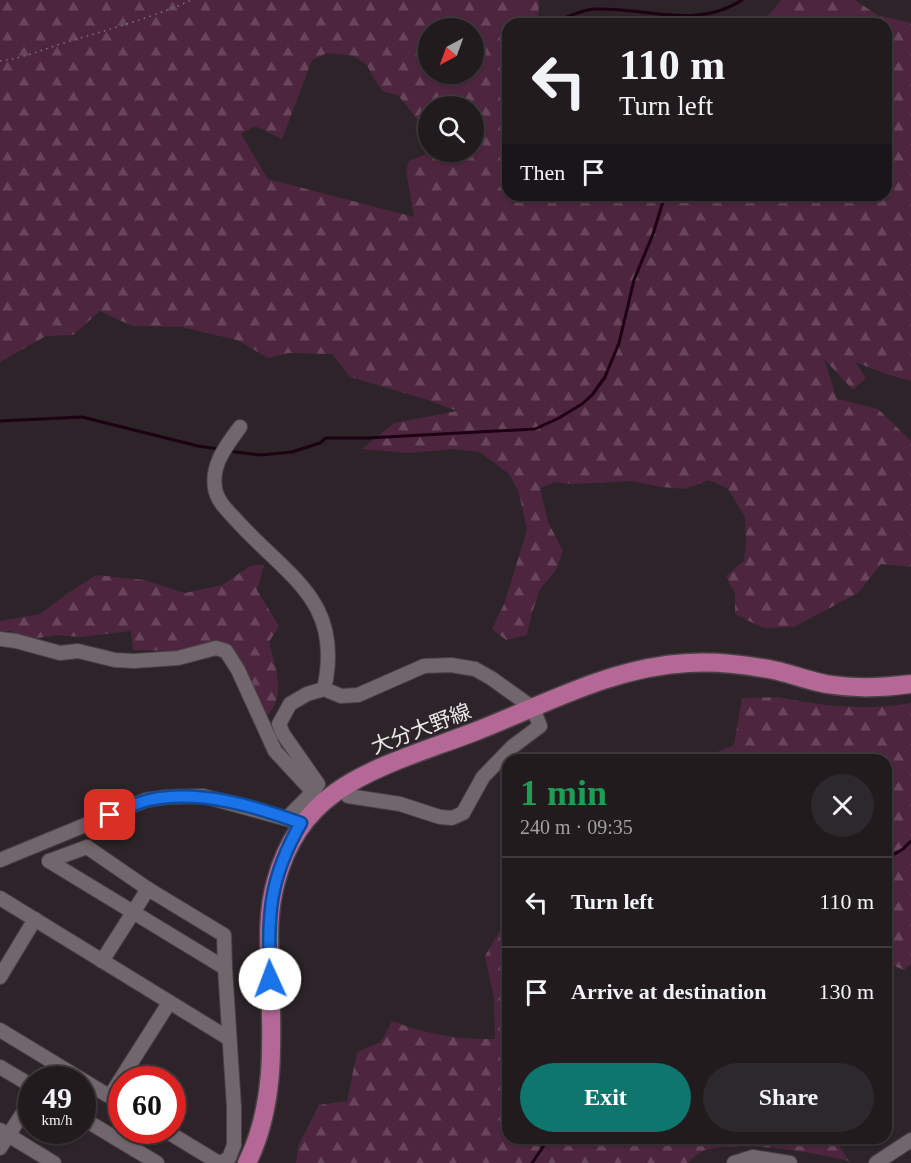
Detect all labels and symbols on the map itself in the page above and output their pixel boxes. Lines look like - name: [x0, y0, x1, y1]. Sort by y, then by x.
- north arrow: [418, 18, 484, 84]
- street label: 大分大野線: [368, 699, 474, 759]
- pin: [84, 789, 135, 840]
- position arrow: [238, 947, 302, 1011]
- speed limit sign: 60: [108, 1066, 186, 1144]

